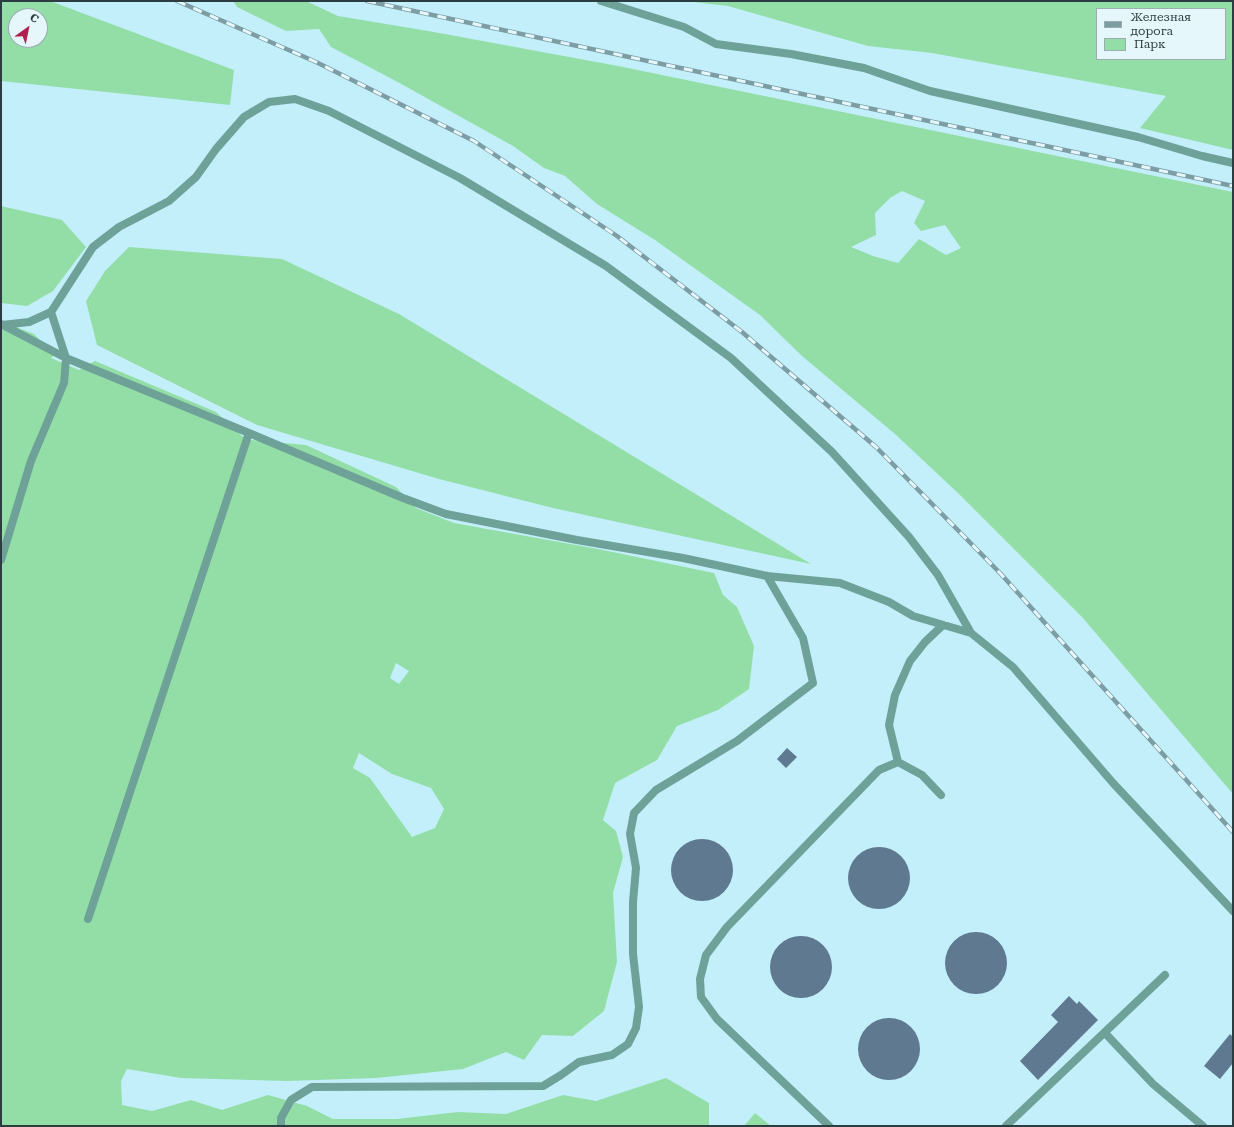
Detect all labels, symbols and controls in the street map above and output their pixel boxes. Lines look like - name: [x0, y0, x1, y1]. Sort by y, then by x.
- north arrow: [8, 8, 48, 48]
- legend: [1096, 8, 1226, 60]
- text: Железная дорога: [1130, 10, 1191, 38]
- text: С: [27, 11, 41, 26]
- text: Парк: [1134, 37, 1166, 51]

